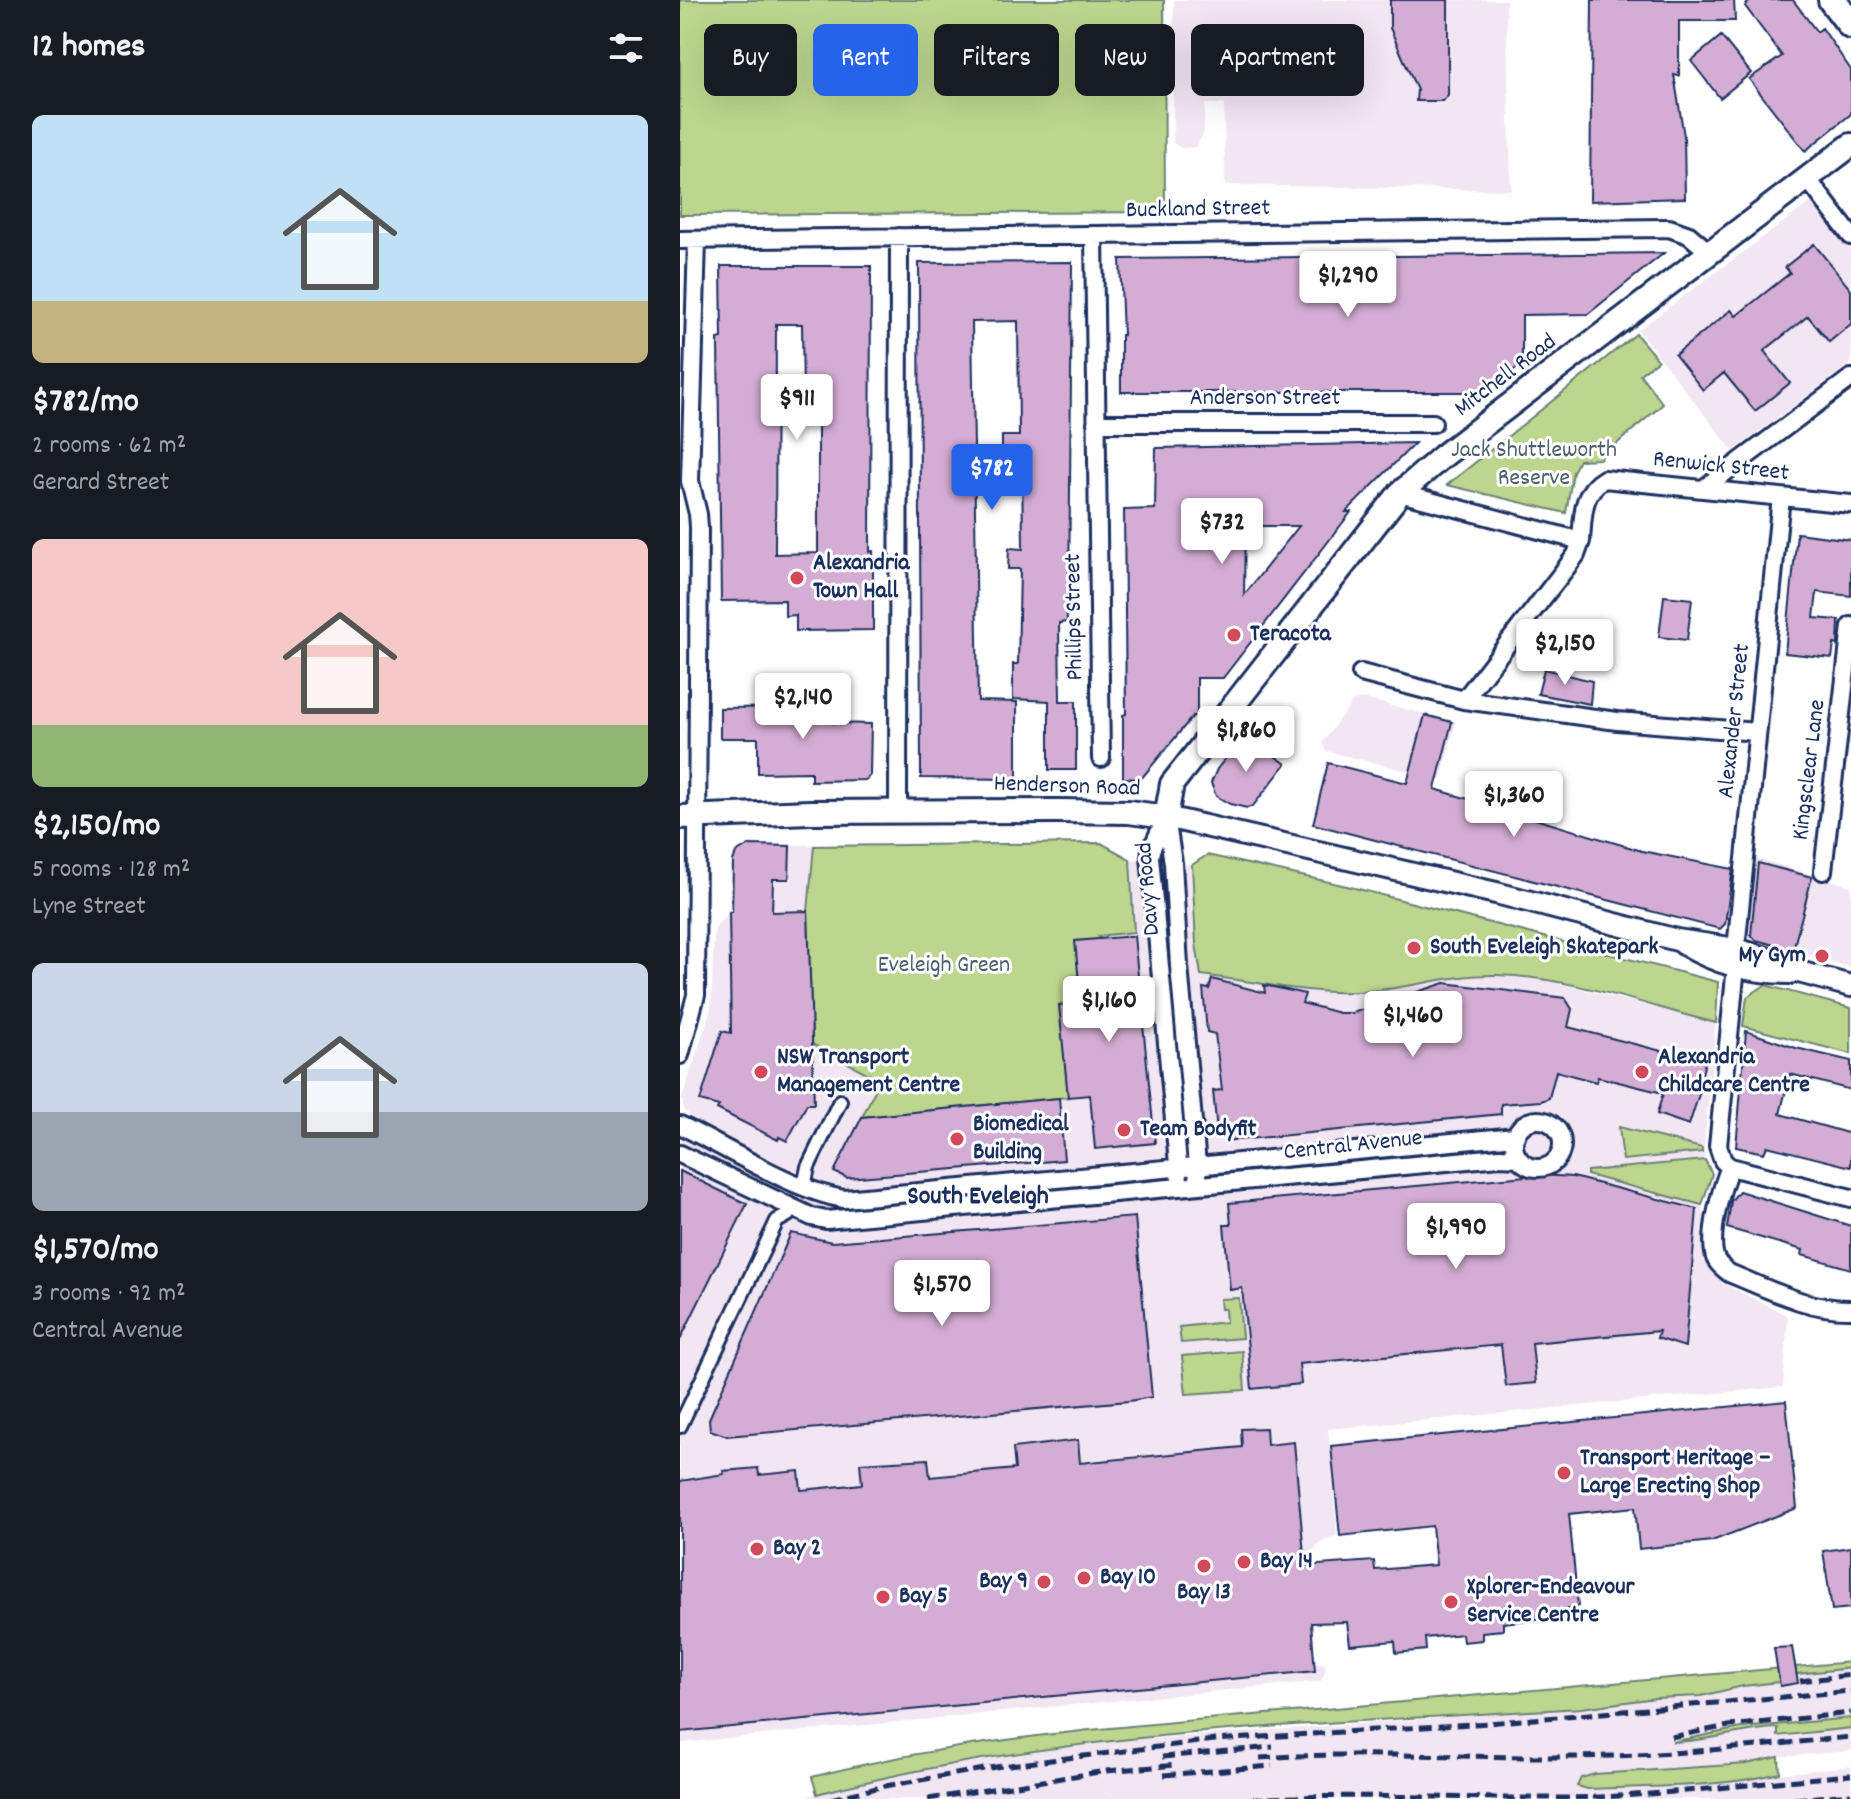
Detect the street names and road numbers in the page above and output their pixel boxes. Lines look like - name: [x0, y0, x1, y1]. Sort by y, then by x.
- street label: Buckland Street: [1126, 192, 1271, 228]
- street label: Mitchell Road: [1448, 326, 1564, 426]
- street label: Anderson Street: [1190, 382, 1340, 416]
- street label: Renwick Street: [1651, 443, 1791, 491]
- street label: Phillips Street: [1057, 553, 1093, 681]
- street label: Alexander Street: [1710, 642, 1760, 800]
- street label: Kingsclear Lane: [1785, 698, 1835, 842]
- street label: Henderson Road: [993, 767, 1141, 807]
- street label: Davy Road: [1128, 841, 1170, 937]
- street label: Central Avenue: [1282, 1122, 1424, 1170]

